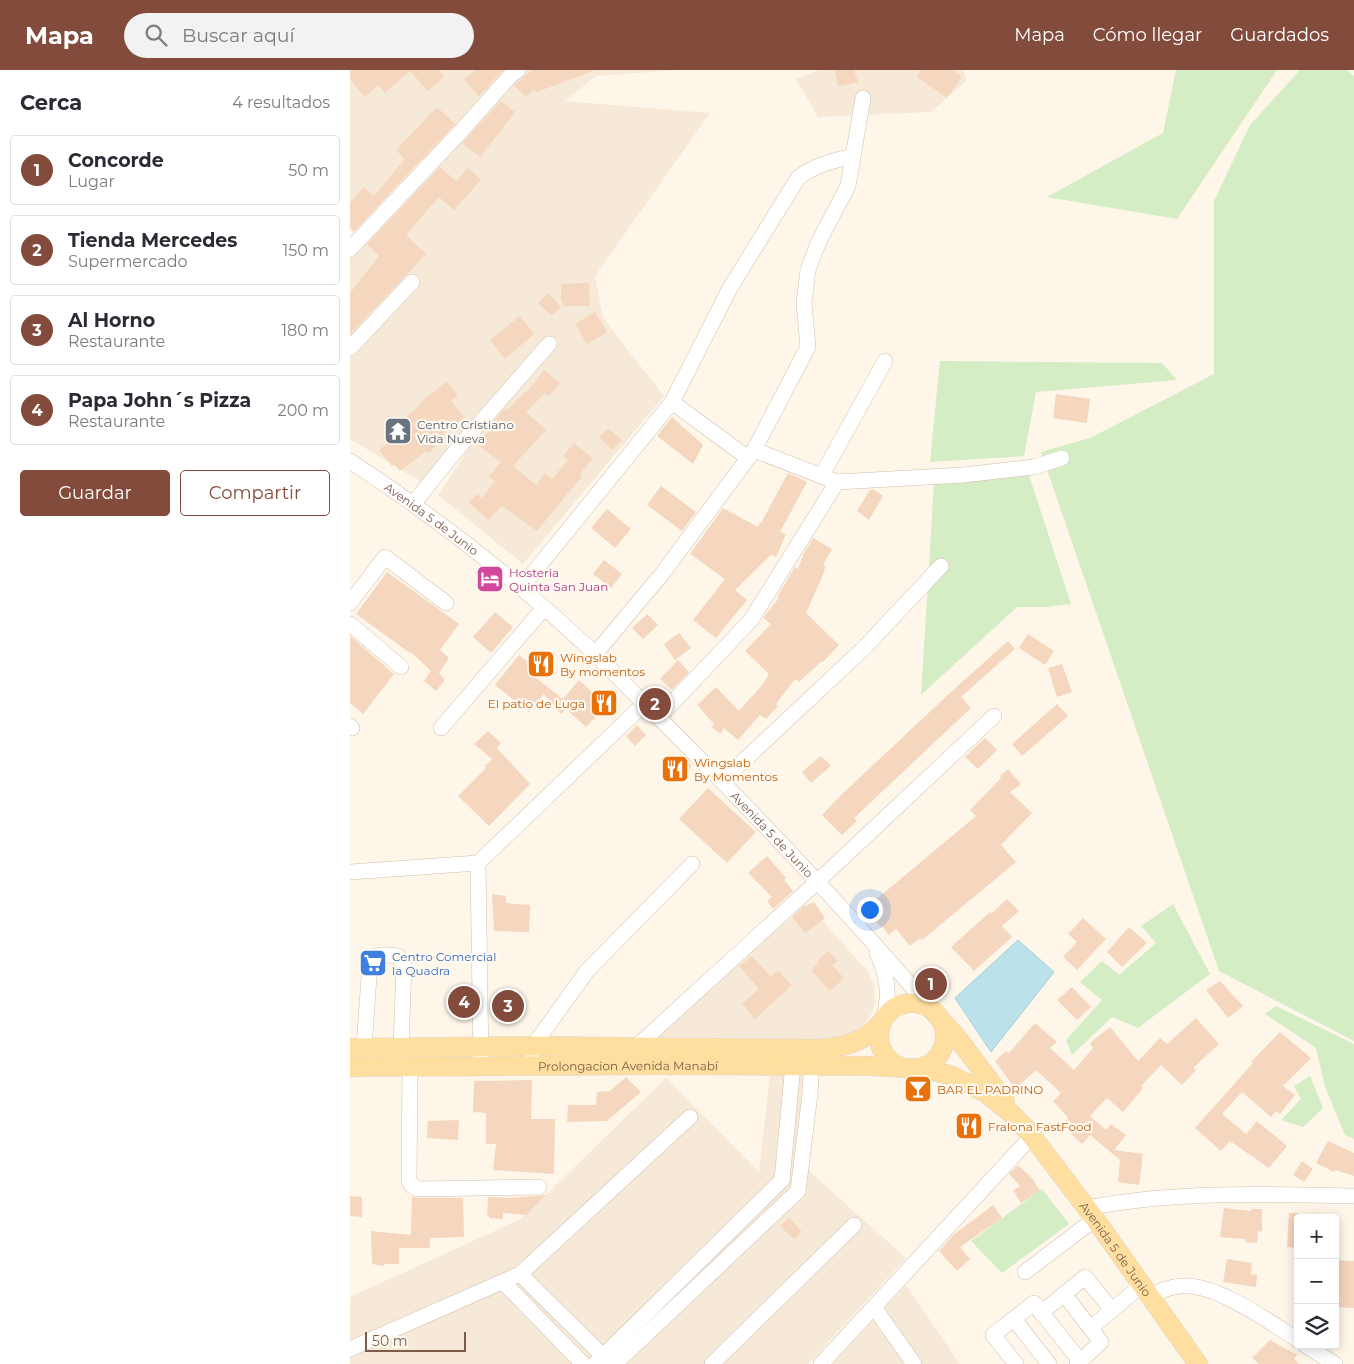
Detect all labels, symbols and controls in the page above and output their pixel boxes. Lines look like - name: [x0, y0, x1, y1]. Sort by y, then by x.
- search box: [124, 13, 474, 58]
- text: Mapa: [25, 21, 94, 50]
- icon: search: [142, 21, 170, 49]
- text: Buscar aquí: [182, 24, 295, 47]
- text: Mapa: [1014, 24, 1065, 46]
- text: Cómo llegar: [1093, 24, 1202, 46]
- text: Guardados: [1230, 24, 1329, 46]
- text: Cerca: [20, 90, 82, 115]
- text: 4 resultados: [232, 93, 330, 112]
- text: Concorde: [68, 149, 164, 172]
- text: 1: [34, 161, 40, 180]
- text: 50 m: [288, 161, 329, 180]
- text: Lugar: [68, 172, 115, 191]
- text: Tienda Mercedes: [68, 229, 237, 252]
- text: 2: [32, 241, 42, 260]
- text: 150 m: [282, 241, 329, 260]
- text: Supermercado: [68, 252, 188, 271]
- text: Al Horno: [68, 309, 155, 332]
- text: 3: [32, 321, 42, 340]
- text: 180 m: [281, 321, 329, 340]
- text: Restaurante: [68, 332, 165, 351]
- text: Papa John´s Pizza: [68, 389, 251, 412]
- text: 4: [31, 401, 43, 420]
- text: 200 m: [278, 401, 329, 420]
- text: Restaurante: [68, 412, 165, 431]
- temple icon: Centro Cristiano Vida Nueva: [383, 416, 413, 446]
- place label: Centro Cristiano Vida Nueva: [417, 417, 514, 446]
- button: Guardar: [20, 470, 170, 516]
- button: Compartir: [180, 470, 330, 516]
- street label: Avenida 5 de Junio: [382, 479, 482, 558]
- hotel icon: Hosteria Quinta San Juan: [475, 564, 505, 594]
- place label: Hosteria Quinta San Juan: [509, 565, 608, 594]
- restaurant icon: Wingslab By momentos: [526, 649, 556, 679]
- place label: Wingslab By momentos: [560, 650, 645, 679]
- pin: 2: [639, 685, 671, 723]
- restaurant icon: El patio de Luga: [589, 688, 619, 718]
- place label: El patio de Luga: [488, 696, 585, 711]
- restaurant icon: Wingslab By Momentos: [660, 754, 690, 784]
- place label: Wingslab By Momentos: [694, 755, 778, 784]
- street label: Avenida 5 de Junio: [728, 788, 817, 880]
- your location: [857, 897, 883, 923]
- supermarket icon: Centro Comercial la Quadra: [358, 948, 388, 978]
- place label: Centro Comercial la Quadra: [392, 949, 496, 978]
- pin: 1: [915, 965, 947, 1003]
- pin: 4: [448, 983, 480, 1021]
- pin: 3: [492, 987, 524, 1025]
- street label: Prolongacion Avenida Manabí: [538, 1057, 719, 1073]
- bar icon: BAR EL PADRINO: [903, 1074, 933, 1104]
- place label: BAR EL PADRINO: [937, 1082, 1043, 1097]
- restaurant icon: Fralona FastFood: [954, 1111, 984, 1141]
- place label: Fralona FastFood: [988, 1119, 1092, 1134]
- street label: Avenida 5 de Junio: [1077, 1198, 1155, 1299]
- map controls: [1294, 1214, 1339, 1349]
- button: +: [1294, 1214, 1339, 1259]
- button: −: [1294, 1259, 1339, 1304]
- button: layers: [1294, 1304, 1339, 1349]
- scale bar: [365, 1329, 466, 1352]
- text: 50 m: [372, 1332, 408, 1350]

